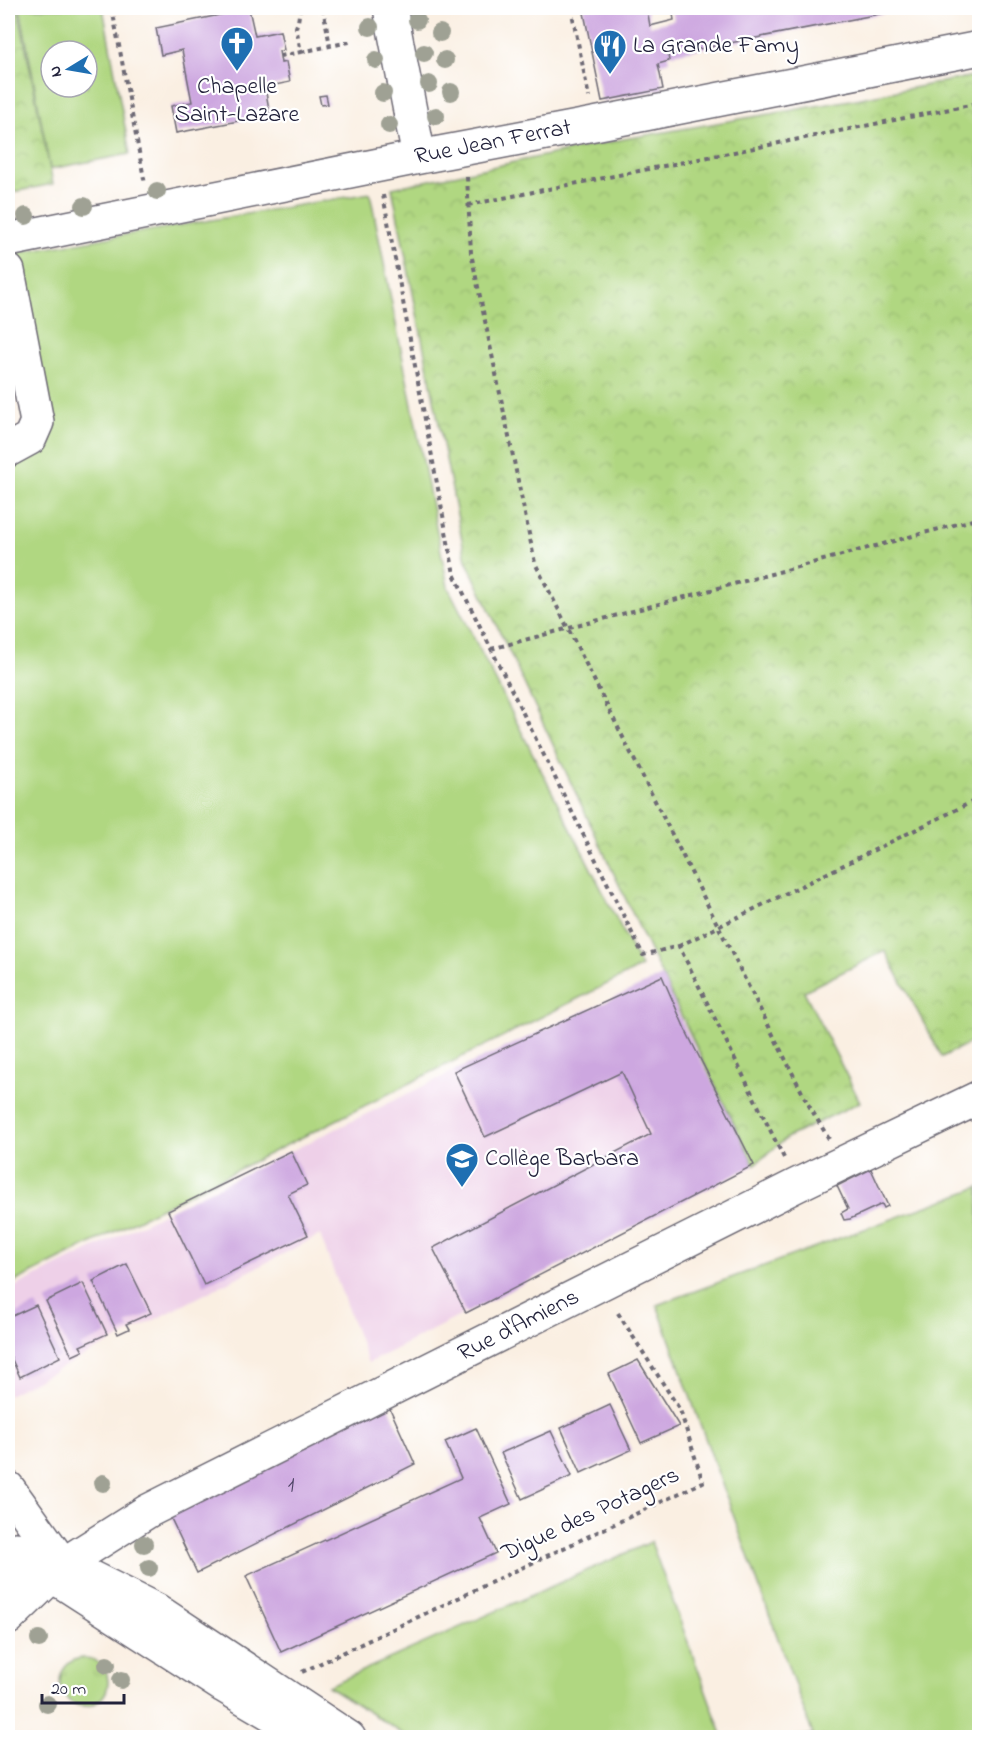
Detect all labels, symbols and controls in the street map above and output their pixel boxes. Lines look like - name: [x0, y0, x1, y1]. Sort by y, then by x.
- church icon: Chapelle Saint-Lazare: [219, 25, 255, 72]
- restaurant icon: La Grande Famy: [592, 28, 628, 75]
- place label: La Grande Famy: [633, 29, 799, 65]
- north arrow: [39, 39, 99, 99]
- text: N: [43, 64, 69, 79]
- place label: Chapelle Saint-Lazare: [175, 70, 300, 133]
- street label: Rue Jean Ferrat: [412, 111, 574, 175]
- school or university icon: Collège Barbara: [444, 1141, 480, 1188]
- place label: Collège Barbara: [485, 1142, 639, 1177]
- street label: Rue d'Amiens: [452, 1280, 586, 1372]
- street label: Digue des Potagers: [495, 1458, 686, 1572]
- house number: 1: [288, 1471, 295, 1501]
- scale bar: [42, 1667, 124, 1705]
- text: 20 m: [51, 1677, 86, 1703]

